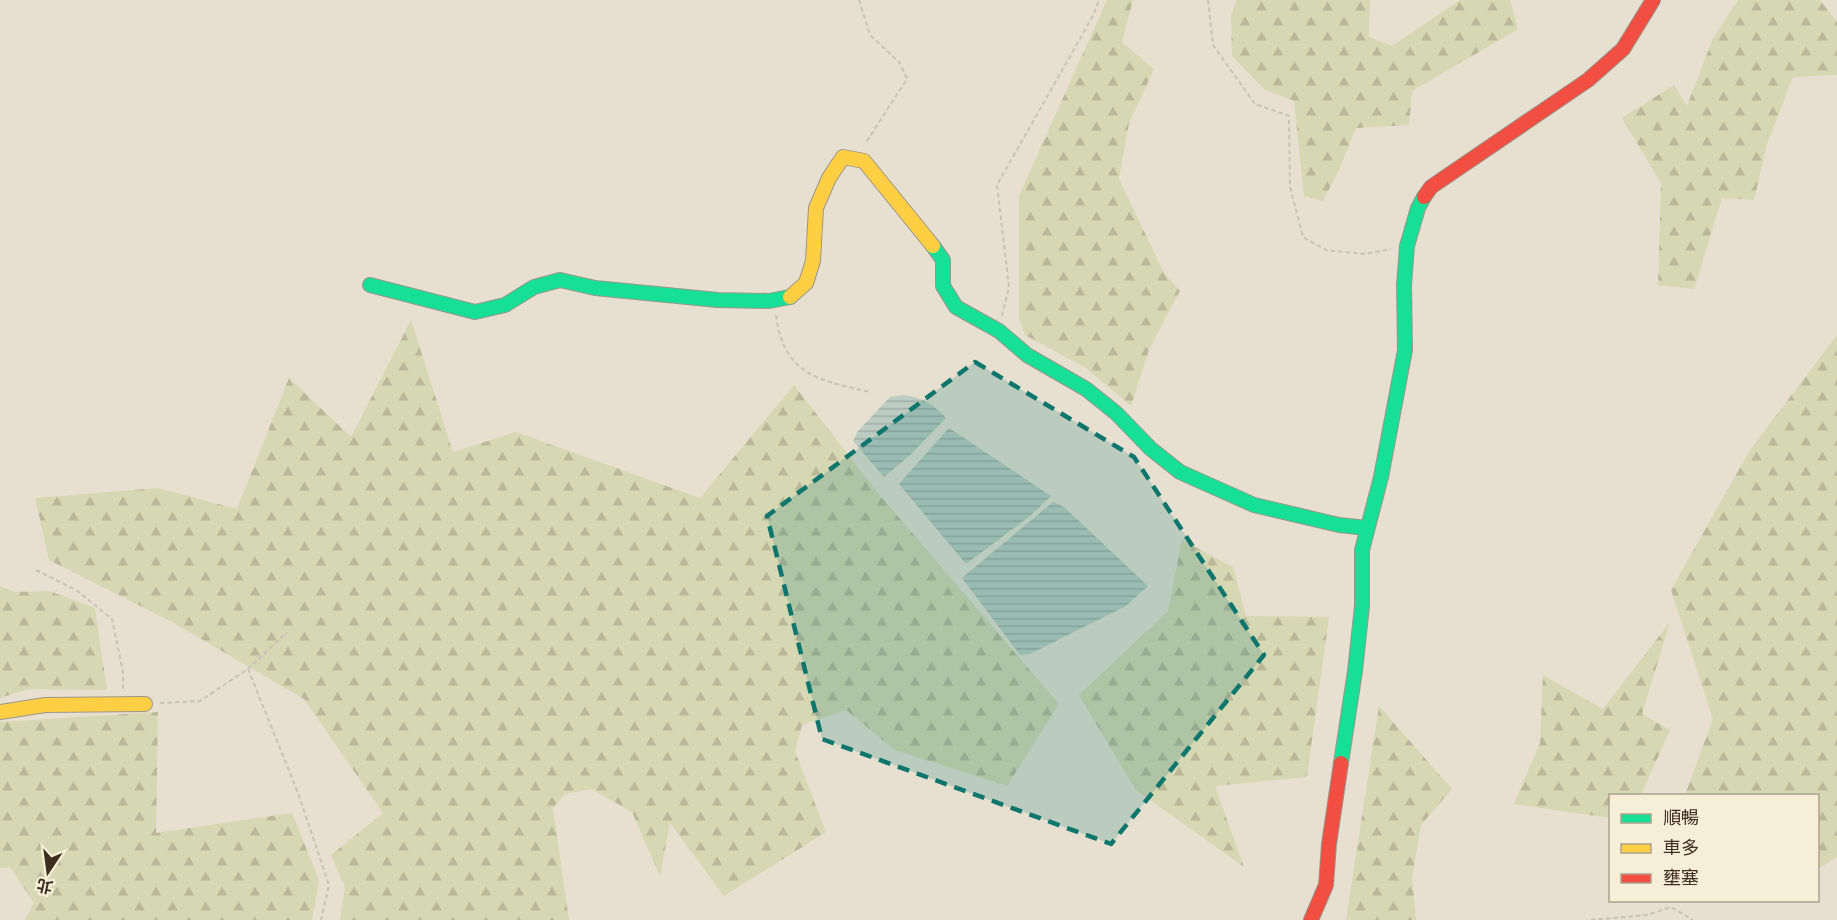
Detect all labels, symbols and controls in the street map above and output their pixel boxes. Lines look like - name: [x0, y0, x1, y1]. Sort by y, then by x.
- legend: [1609, 794, 1819, 902]
- text: 順暢: [1663, 808, 1699, 828]
- text: 車多: [1663, 838, 1699, 858]
- north arrow: [18, 842, 78, 902]
- text: 壅塞: [1663, 868, 1699, 888]
- text: 北: [35, 876, 54, 896]

